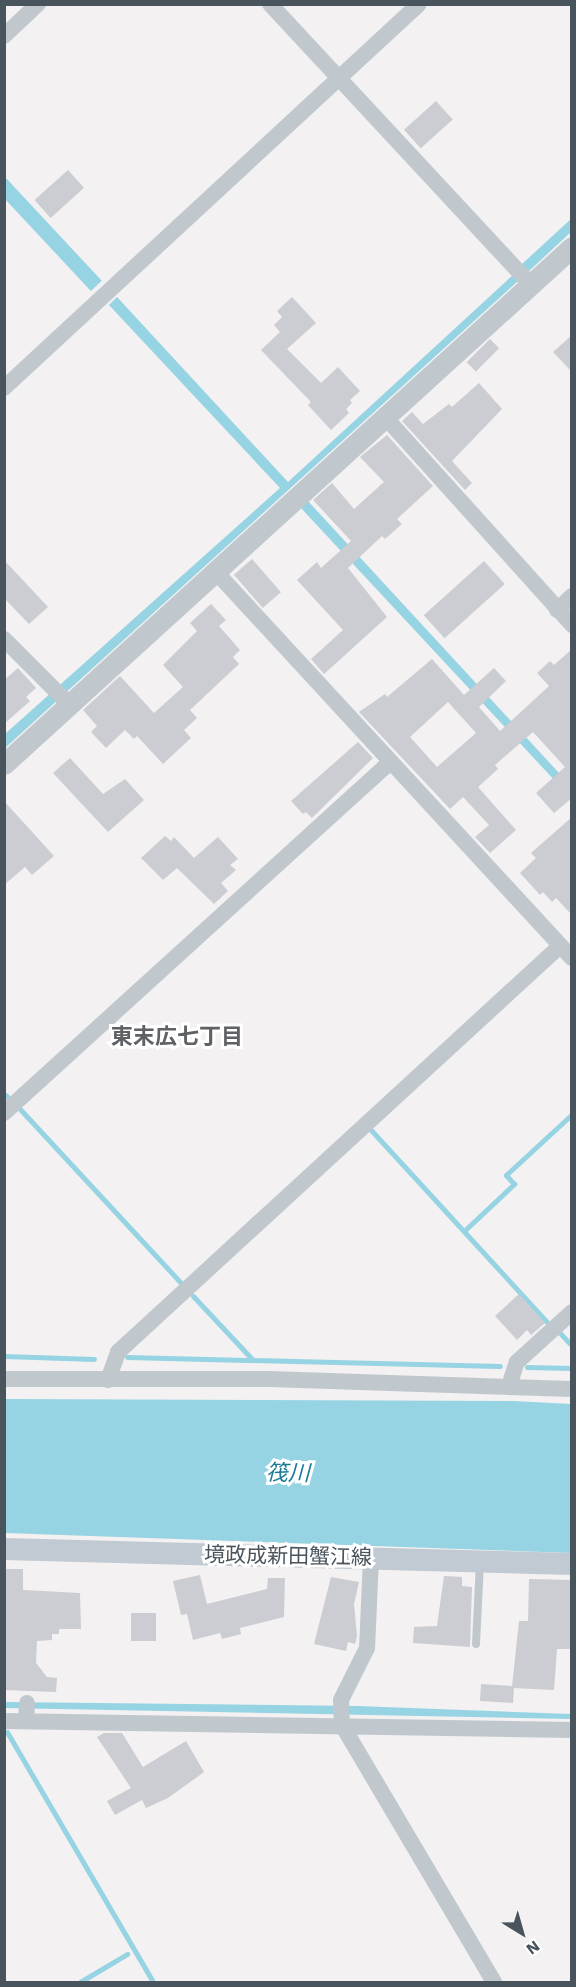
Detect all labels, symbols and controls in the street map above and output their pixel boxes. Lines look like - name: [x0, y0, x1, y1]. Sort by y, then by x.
- district label: 東末広七丁目: [111, 1024, 243, 1050]
- water label: 筏川: [266, 1459, 310, 1487]
- street label: 境政成新田蟹江線: [204, 1542, 372, 1570]
- north arrow: [492, 1903, 552, 1963]
- text: N: [523, 1937, 544, 1959]

